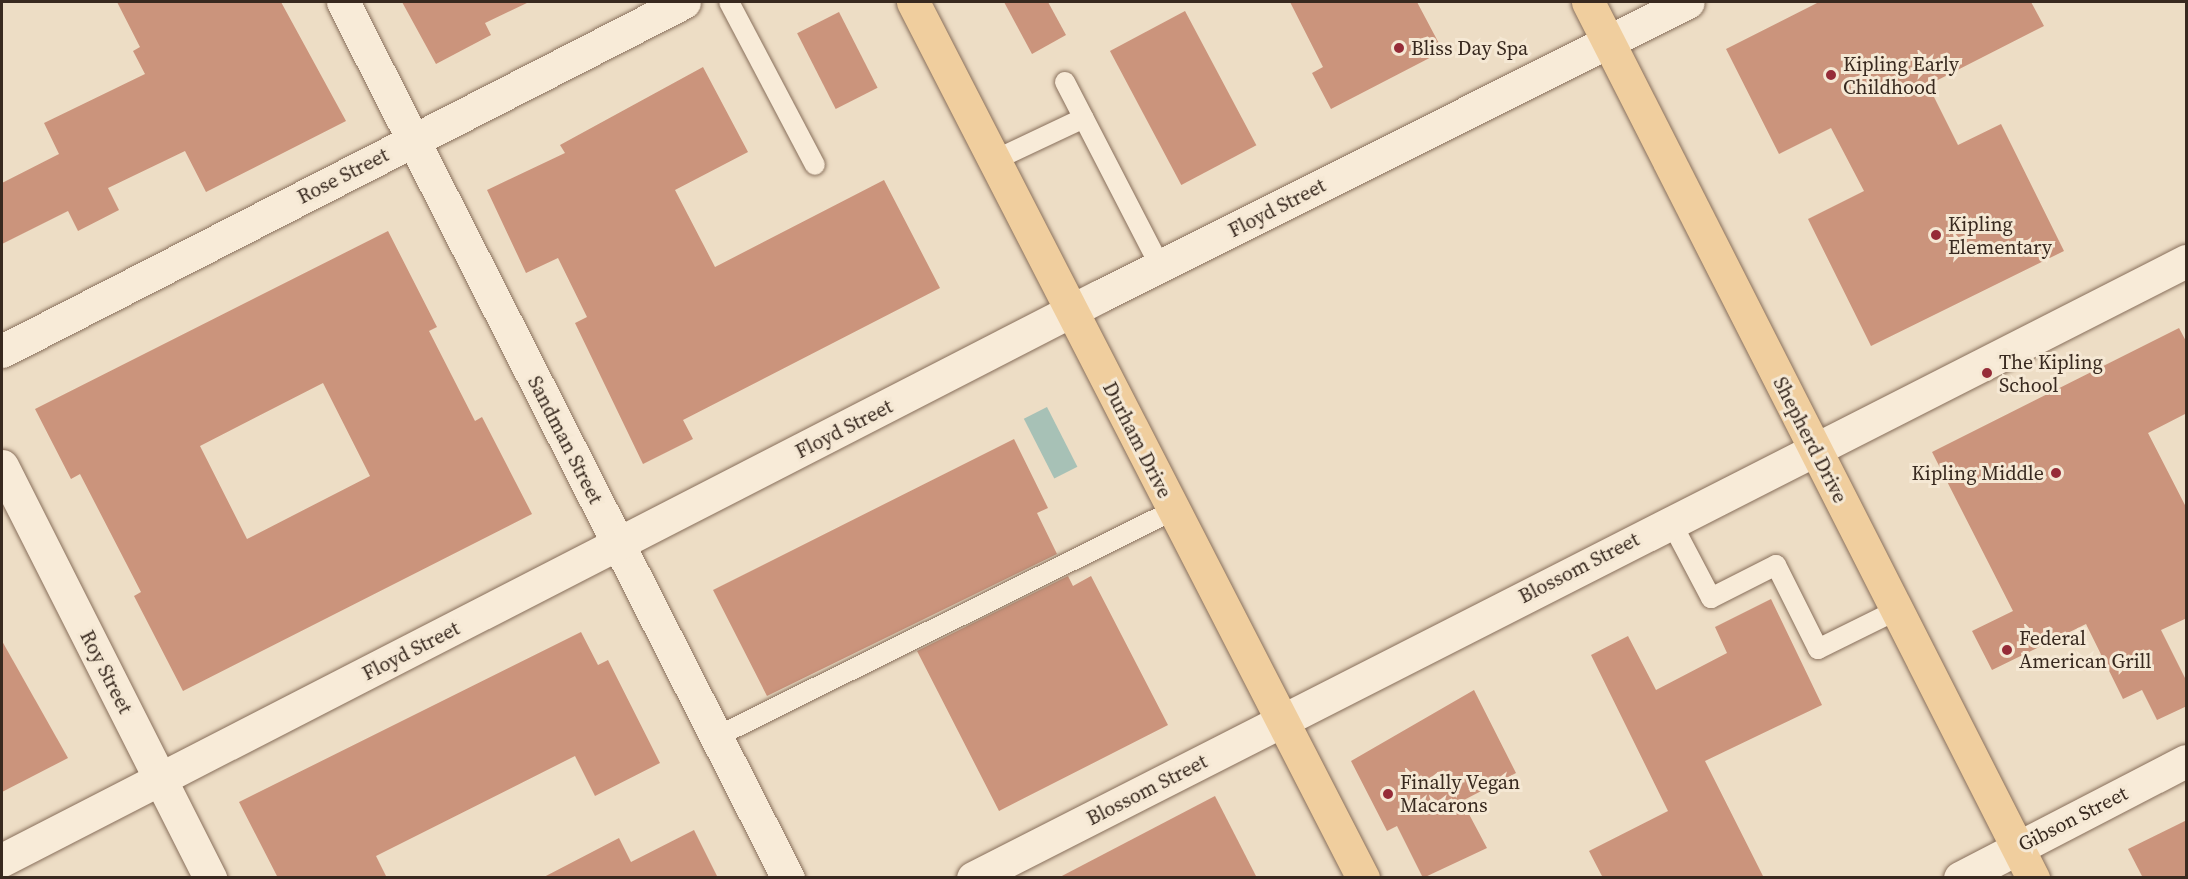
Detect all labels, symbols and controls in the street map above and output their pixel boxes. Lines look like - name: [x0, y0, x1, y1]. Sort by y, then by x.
- place label: Bliss Day Spa: [1411, 36, 1528, 60]
- marker: Bliss Day Spa: [1392, 41, 1406, 55]
- place label: Kipling Early Childhood: [1843, 52, 1959, 99]
- marker: Kipling Early Childhood: [1824, 68, 1838, 82]
- street label: Rose Street: [293, 143, 393, 209]
- street label: Floyd Street: [1224, 173, 1330, 243]
- place label: Kipling Elementary: [1948, 212, 2052, 259]
- marker: Kipling Elementary: [1929, 228, 1943, 242]
- place label: The Kipling School: [1999, 350, 2103, 397]
- marker: The Kipling School: [1980, 366, 1994, 380]
- street label: Sandman Street: [522, 372, 608, 508]
- street label: Shepherd Drive: [1768, 373, 1852, 507]
- street label: Durham Drive: [1097, 378, 1177, 502]
- street label: Floyd Street: [791, 394, 897, 464]
- place label: Kipling Middle: [1912, 461, 2044, 485]
- marker: Kipling Middle: [2049, 466, 2063, 480]
- street label: Blossom Street: [1515, 527, 1643, 609]
- street label: Floyd Street: [358, 616, 464, 686]
- street label: Roy Street: [75, 626, 137, 718]
- place label: Federal American Grill: [2019, 626, 2152, 673]
- marker: Federal American Grill: [2000, 643, 2014, 657]
- street label: Blossom Street: [1083, 749, 1211, 831]
- place label: Finally Vegan Macarons: [1400, 771, 1521, 818]
- street label: Gibson Street: [2014, 781, 2132, 857]
- marker: Finally Vegan Macarons: [1381, 787, 1395, 801]

